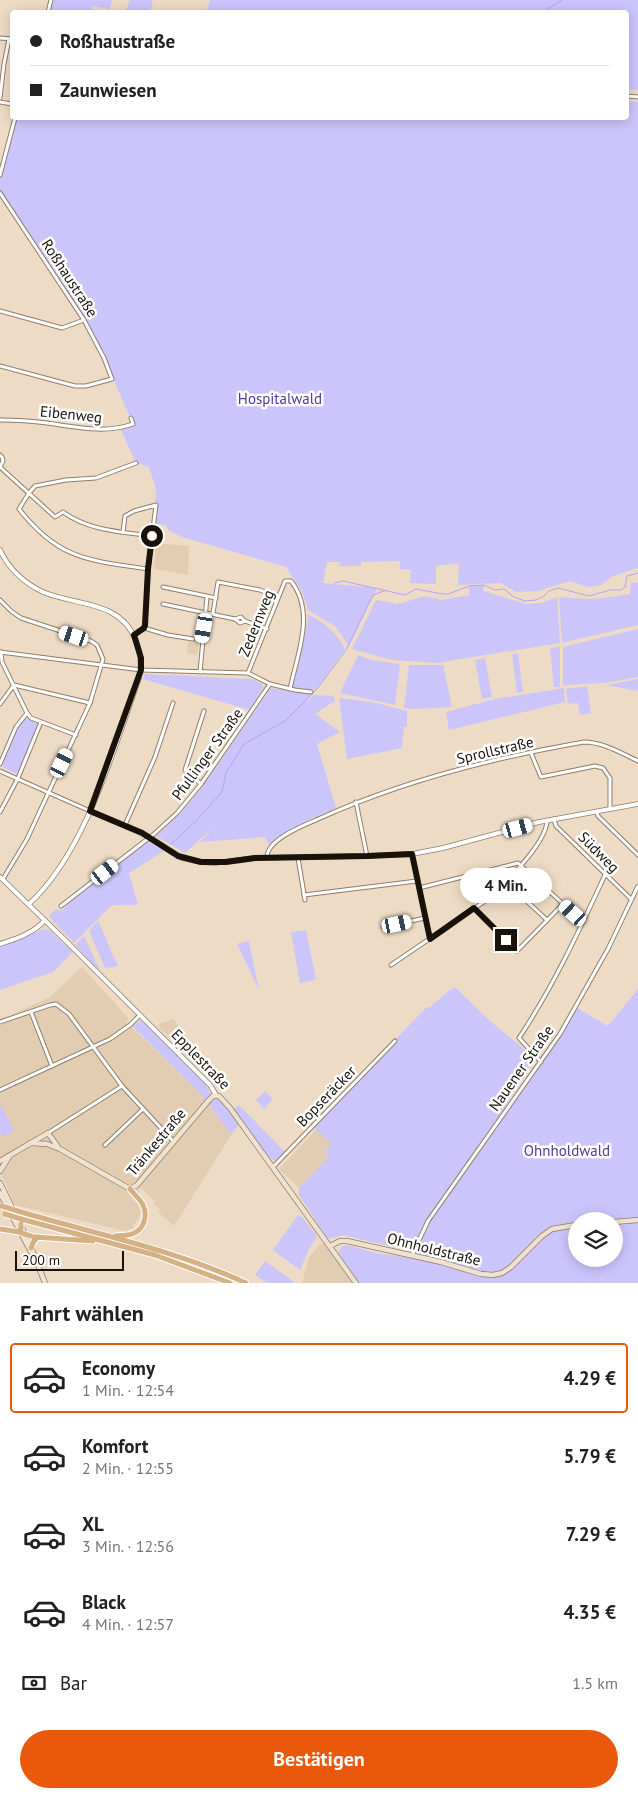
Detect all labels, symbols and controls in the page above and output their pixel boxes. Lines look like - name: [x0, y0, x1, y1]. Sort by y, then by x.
- text: Roßhaustraße: [60, 29, 175, 53]
- text: Zaunwiesen: [60, 78, 157, 102]
- street label: Roßhaustraße: [38, 235, 102, 321]
- park label: Hospitalwald: [238, 389, 322, 408]
- street label: Eibenweg: [39, 401, 103, 427]
- route start: [141, 525, 163, 547]
- street label: Zedernweg: [234, 587, 278, 659]
- car: [194, 612, 213, 644]
- car: [57, 624, 90, 648]
- street label: Pfullinger Straße: [167, 704, 247, 804]
- street label: Sprollstraße: [455, 732, 535, 768]
- car: [48, 746, 75, 780]
- car: [501, 817, 534, 839]
- street label: Südweg: [574, 827, 624, 877]
- car: [88, 857, 121, 887]
- callout: 4 Min.: [460, 868, 552, 902]
- text: 4 Min.: [485, 875, 527, 895]
- car: [556, 897, 589, 929]
- car: [380, 914, 413, 934]
- route end: [495, 929, 517, 951]
- street label: Nauener Straße: [484, 1021, 558, 1115]
- street label: Epplestraße: [168, 1025, 234, 1093]
- street label: Bopseräcker: [292, 1061, 360, 1131]
- street label: Tränkestraße: [122, 1104, 190, 1180]
- park label: Ohnholdwald: [524, 1141, 610, 1160]
- map controls: [568, 1212, 623, 1267]
- button: layers: [568, 1212, 623, 1267]
- street label: Ohnholdstraße: [385, 1228, 483, 1270]
- scale bar: [15, 1248, 124, 1271]
- text: 200 m: [22, 1251, 60, 1269]
- text: Fahrt wählen: [20, 1299, 144, 1327]
- icon: car: [22, 1356, 67, 1401]
- text: Economy: [82, 1356, 155, 1380]
- text: 4.29 €: [563, 1366, 616, 1390]
- text: 1 Min. · 12:54: [82, 1380, 174, 1400]
- icon: car: [22, 1434, 67, 1479]
- text: Komfort: [82, 1434, 148, 1458]
- text: 5.79 €: [563, 1444, 616, 1468]
- text: 2 Min. · 12:55: [82, 1458, 174, 1478]
- icon: car: [22, 1512, 67, 1557]
- text: XL: [82, 1512, 104, 1536]
- text: 7.29 €: [566, 1522, 616, 1546]
- text: 3 Min. · 12:56: [82, 1536, 174, 1556]
- icon: car: [22, 1590, 67, 1635]
- text: Black: [82, 1590, 126, 1614]
- text: 4.35 €: [563, 1600, 616, 1624]
- text: 4 Min. · 12:57: [82, 1614, 174, 1634]
- icon: cash: [20, 1669, 48, 1697]
- text: Bar: [60, 1671, 87, 1695]
- text: 1.5 km: [572, 1673, 618, 1693]
- button: Bestätigen: [20, 1730, 618, 1788]

